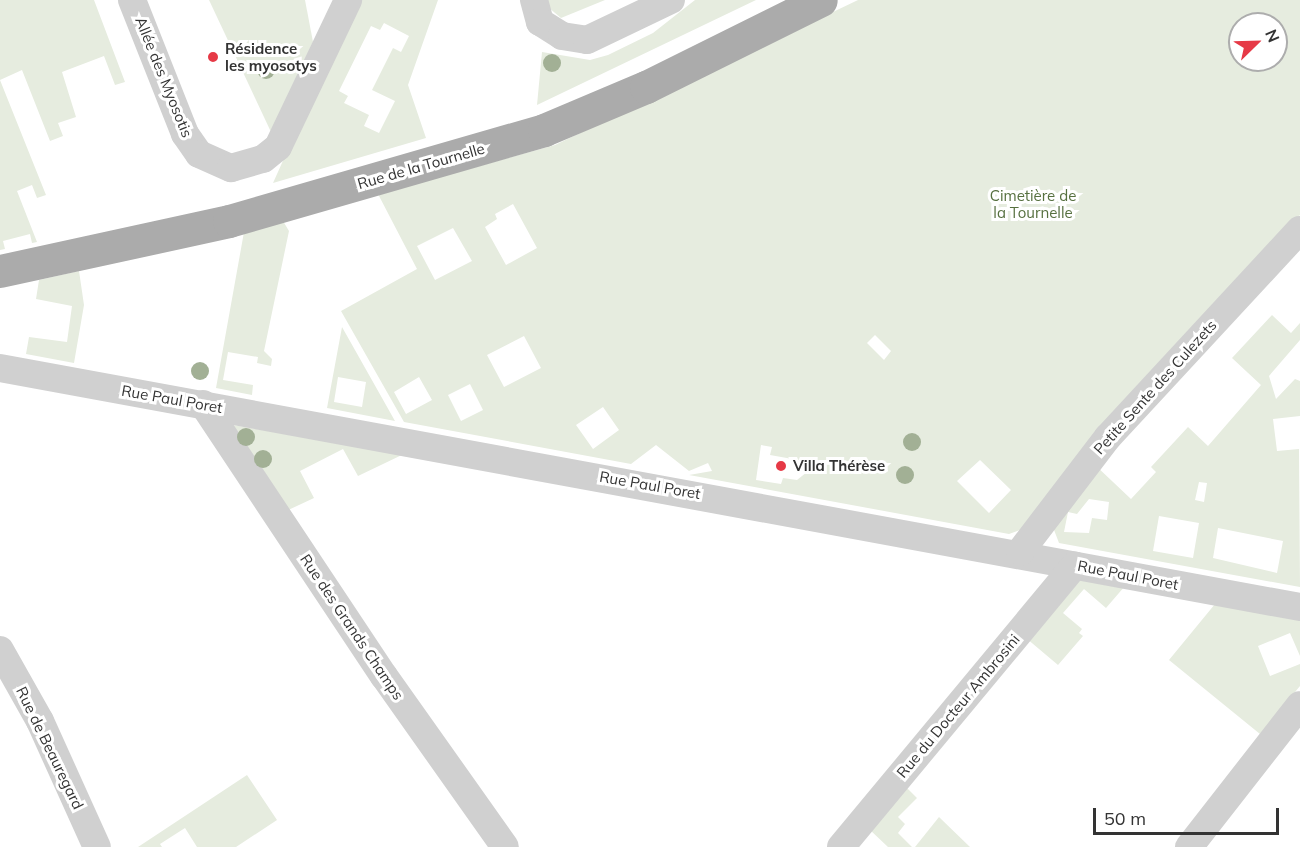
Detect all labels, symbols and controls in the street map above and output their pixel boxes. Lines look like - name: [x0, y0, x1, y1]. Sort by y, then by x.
- north arrow: [1228, 12, 1288, 72]
- street label: Allée des Myosotis: [132, 14, 196, 140]
- text: N: [1261, 26, 1284, 45]
- place label: Résidence les myosotys: [225, 39, 317, 74]
- marker: Résidence les myosotys: [206, 50, 220, 64]
- street label: Rue de la Tournelle: [355, 139, 487, 193]
- park label: Cimetière de la Tournelle: [990, 186, 1076, 221]
- street label: Petite Sente des Culezets: [1090, 316, 1220, 458]
- street label: Rue Paul Poret: [120, 381, 224, 417]
- place label: Villa Thérèse: [793, 457, 885, 475]
- marker: Villa Thérèse: [774, 459, 788, 473]
- street label: Rue Paul Poret: [598, 467, 702, 503]
- street label: Rue des Grands Champs: [297, 551, 407, 703]
- street label: Rue Paul Poret: [1076, 556, 1180, 594]
- street label: Rue du Docteur Ambrosini: [893, 631, 1023, 781]
- street label: Rue de Beauregard: [13, 684, 87, 812]
- scale bar: [1096, 796, 1282, 834]
- text: 50 m: [1104, 807, 1146, 830]

